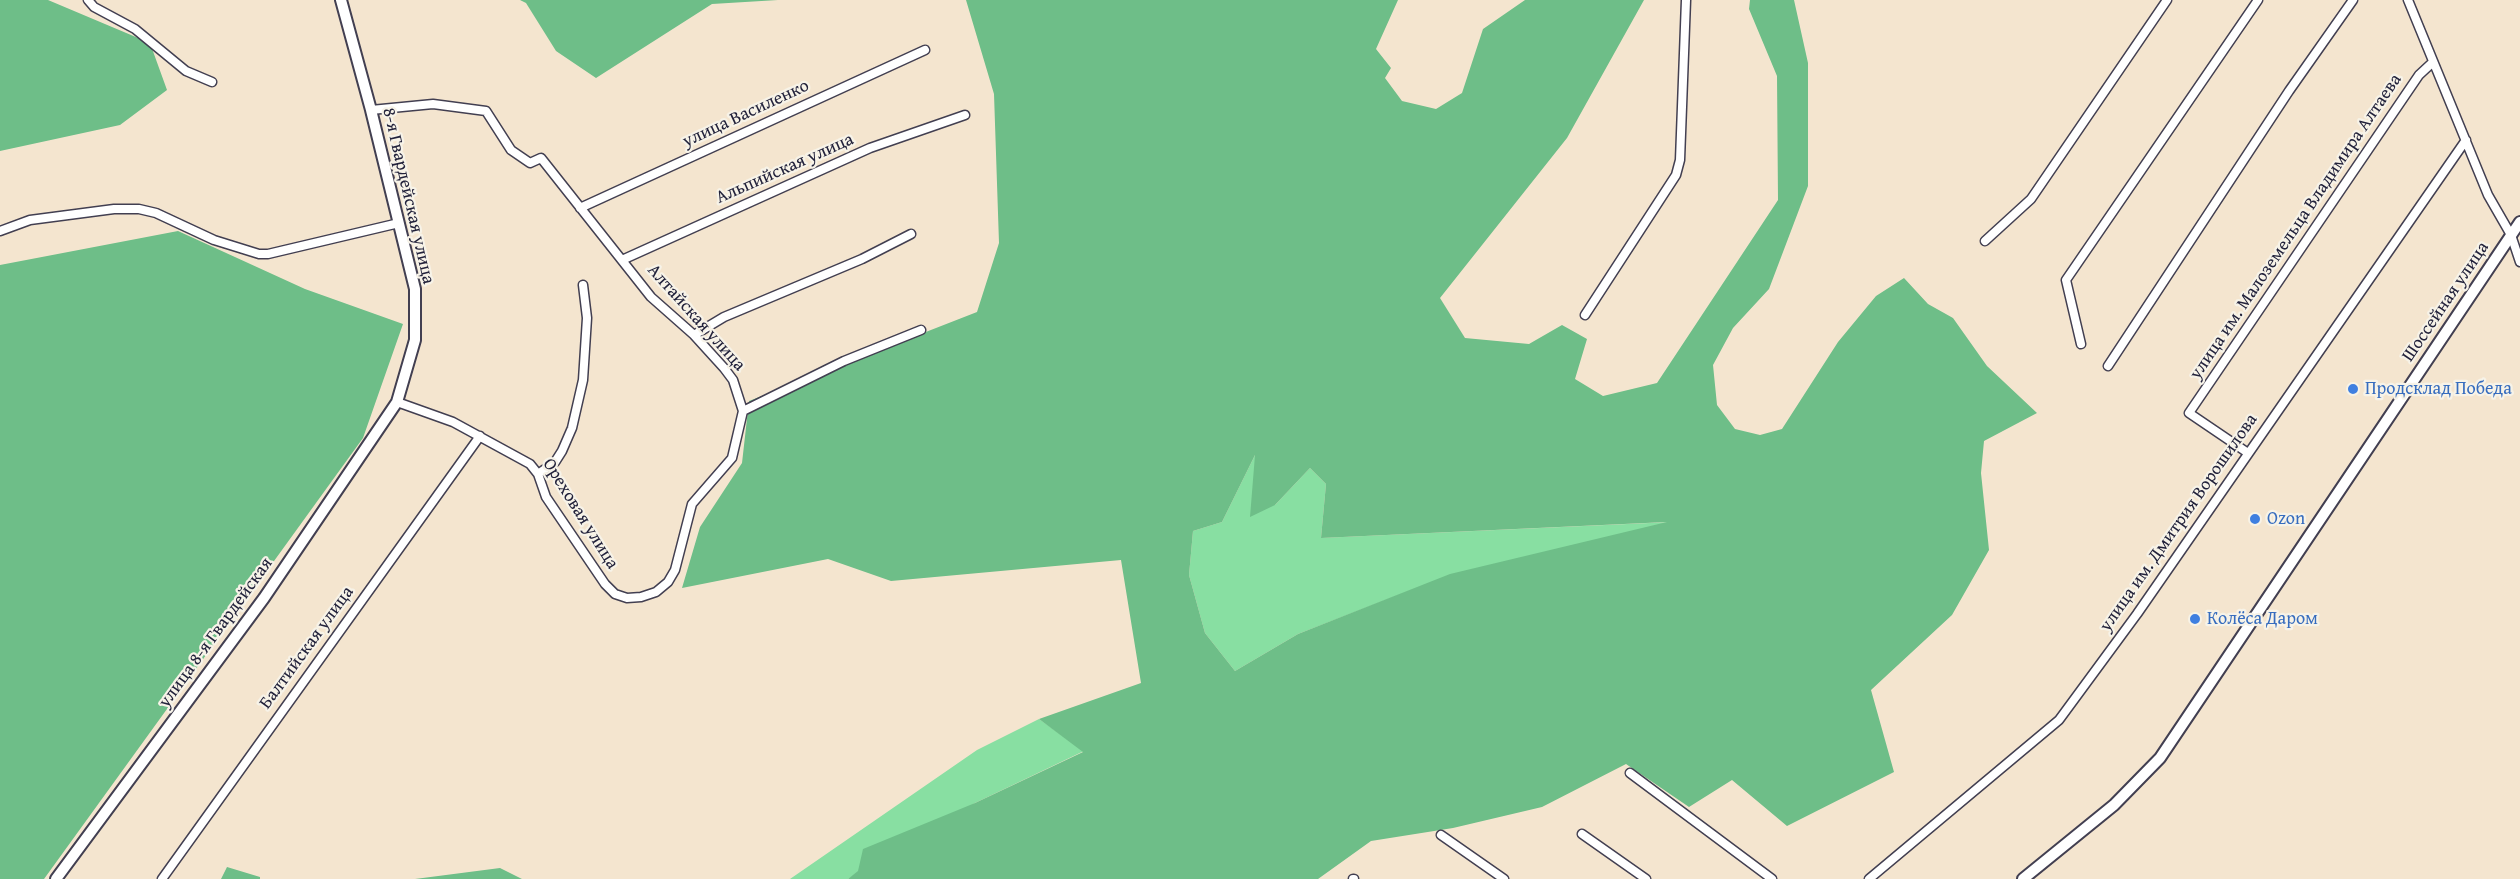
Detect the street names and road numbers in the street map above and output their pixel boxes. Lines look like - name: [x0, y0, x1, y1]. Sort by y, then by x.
- street label: улица им. Малоземельца Владимира Алтаева: [2185, 70, 2407, 384]
- street label: улица Василенко: [679, 75, 813, 153]
- street label: 8-я Гвардейская улица: [377, 106, 439, 286]
- street label: Альпийская улица: [713, 129, 857, 209]
- street label: Шоссейная улица: [2398, 238, 2494, 366]
- street label: Алтайская улица: [642, 260, 750, 376]
- street label: улица им. Дмитрия Ворошилова: [2095, 410, 2263, 636]
- street label: Ореховая улица: [537, 455, 623, 573]
- street label: улица 8-я Гвардейская: [154, 554, 278, 712]
- street label: Балтийская улица: [255, 582, 359, 714]

